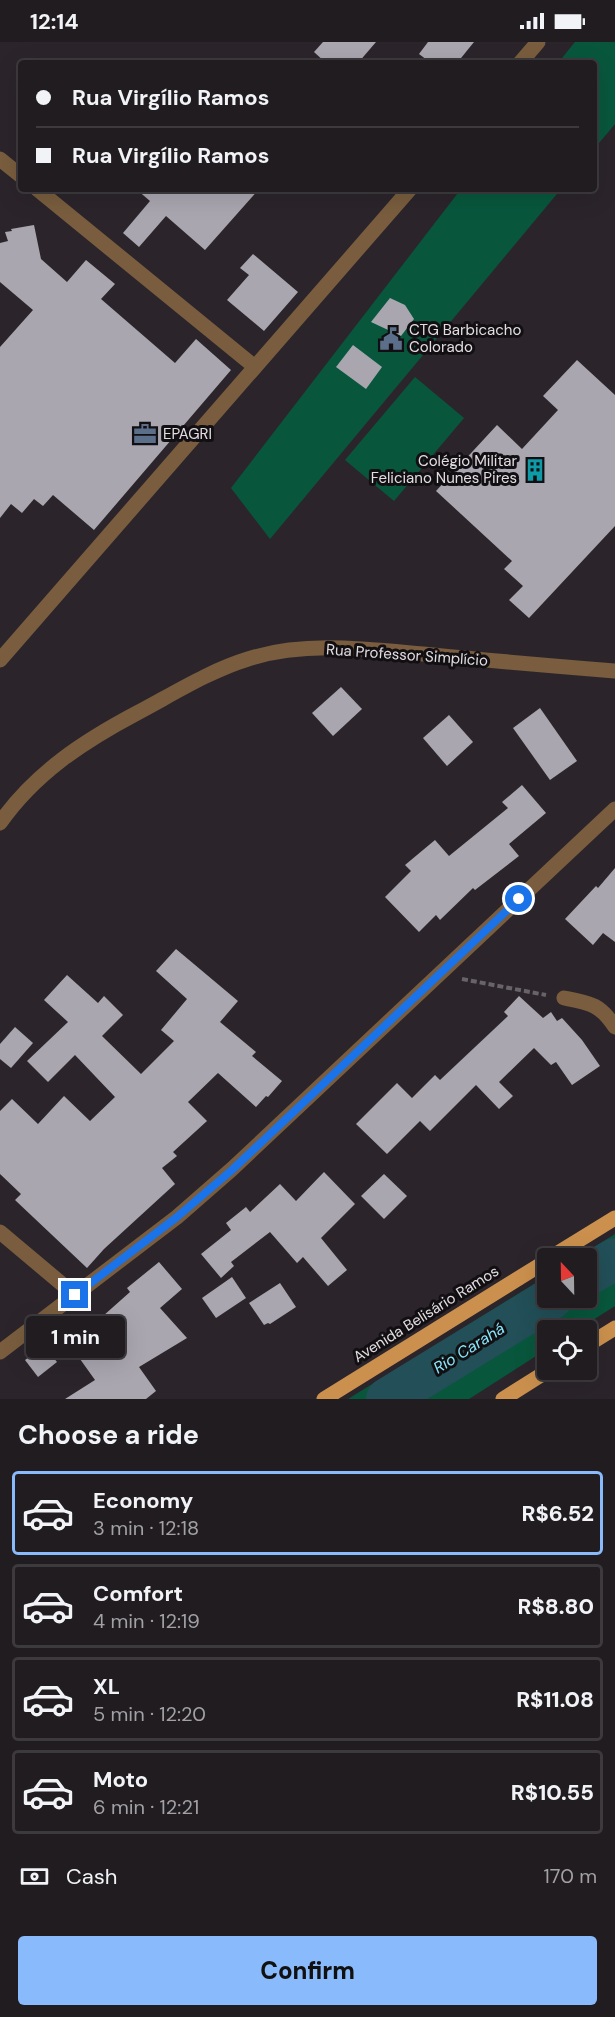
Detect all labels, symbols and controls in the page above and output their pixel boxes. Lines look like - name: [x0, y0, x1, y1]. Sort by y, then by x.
- text: 12:14: [30, 7, 79, 36]
- text: Rua Virgílio Ramos: [72, 83, 269, 112]
- text: Rua Virgílio Ramos: [72, 141, 269, 170]
- place label: CTG Barbicacho Colorado: [409, 320, 521, 357]
- public building icon: CTG Barbicacho Colorado: [378, 326, 404, 352]
- office icon: EPAGRI: [132, 421, 158, 447]
- place label: EPAGRI: [163, 424, 212, 444]
- place label: Colégio Militar Feliciano Nunes Pires: [371, 451, 517, 488]
- building icon: Colégio Militar Feliciano Nunes Pires: [522, 457, 548, 483]
- street label: Rua Professor Simplício: [325, 639, 489, 671]
- route start: [505, 885, 532, 912]
- north arrow: [537, 1248, 597, 1308]
- map controls: [537, 1248, 597, 1380]
- street label: Avenida Belisário Ramos: [350, 1261, 502, 1367]
- route end: [61, 1281, 88, 1308]
- callout: 1 min: [26, 1316, 124, 1358]
- water label: Rio Carahá: [429, 1318, 509, 1378]
- button: locate: [537, 1320, 597, 1380]
- text: 1 min: [51, 1324, 100, 1350]
- text: Choose a ride: [18, 1417, 199, 1452]
- icon: car: [21, 1486, 75, 1540]
- text: Economy: [93, 1486, 193, 1515]
- text: R$6.52: [522, 1499, 594, 1528]
- text: 3 min · 12:18: [93, 1515, 199, 1541]
- icon: car: [21, 1579, 75, 1633]
- text: Comfort: [93, 1579, 183, 1608]
- text: R$8.80: [518, 1592, 594, 1621]
- text: 4 min · 12:19: [93, 1608, 200, 1634]
- icon: car: [21, 1672, 75, 1726]
- text: XL: [93, 1672, 120, 1701]
- text: R$11.08: [516, 1685, 594, 1714]
- text: 5 min · 12:20: [93, 1701, 206, 1727]
- icon: car: [21, 1765, 75, 1819]
- text: Moto: [93, 1765, 148, 1794]
- text: R$10.55: [511, 1778, 594, 1807]
- text: 6 min · 12:21: [93, 1794, 199, 1820]
- icon: cash: [18, 1860, 51, 1893]
- text: Cash: [66, 1862, 117, 1891]
- text: 170 m: [544, 1863, 597, 1889]
- button: Confirm: [18, 1936, 597, 2005]

